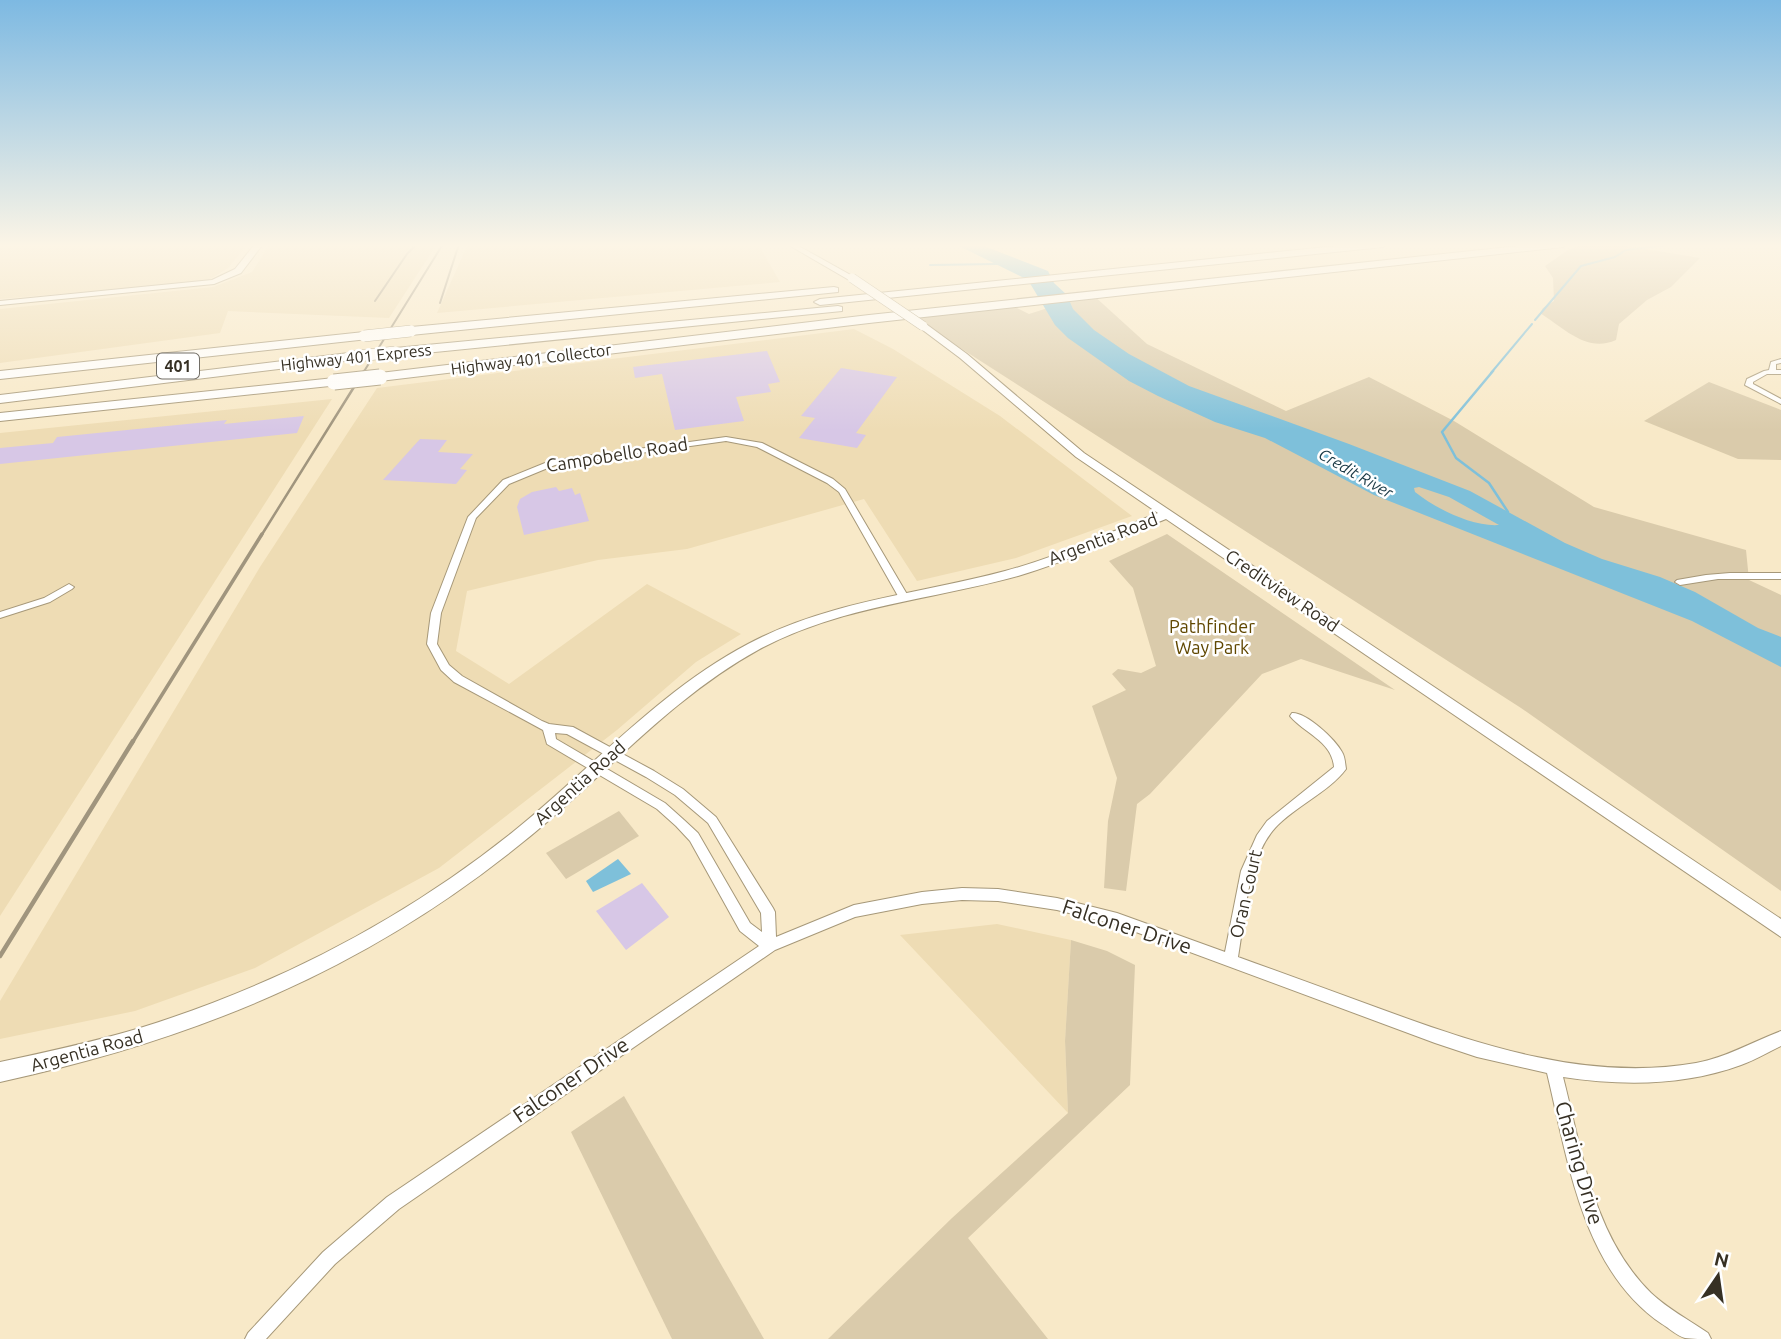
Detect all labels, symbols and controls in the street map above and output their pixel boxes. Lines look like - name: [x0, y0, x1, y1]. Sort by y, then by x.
- street label: Highway 401 Express: [280, 340, 432, 374]
- street label: Highway 401 Collector: [450, 340, 612, 378]
- road number: 401: [157, 354, 199, 378]
- street label: Campobello Road: [545, 433, 689, 475]
- water label: Credit River: [1316, 445, 1397, 502]
- street label: Argentia Road: [1045, 508, 1160, 568]
- street label: Creditview Road: [1222, 545, 1343, 635]
- park label: Pathfinder Way Park: [1169, 616, 1255, 657]
- street label: Argentia Road: [530, 736, 629, 828]
- street label: Oran Court: [1225, 848, 1265, 940]
- street label: Falconer Drive: [1060, 894, 1195, 958]
- street label: Argentia Road: [28, 1025, 145, 1075]
- street label: Falconer Drive: [508, 1032, 633, 1127]
- street label: Charing Drive: [1551, 1098, 1609, 1227]
- north arrow: [1683, 1241, 1753, 1311]
- text: N: [1712, 1247, 1731, 1272]

